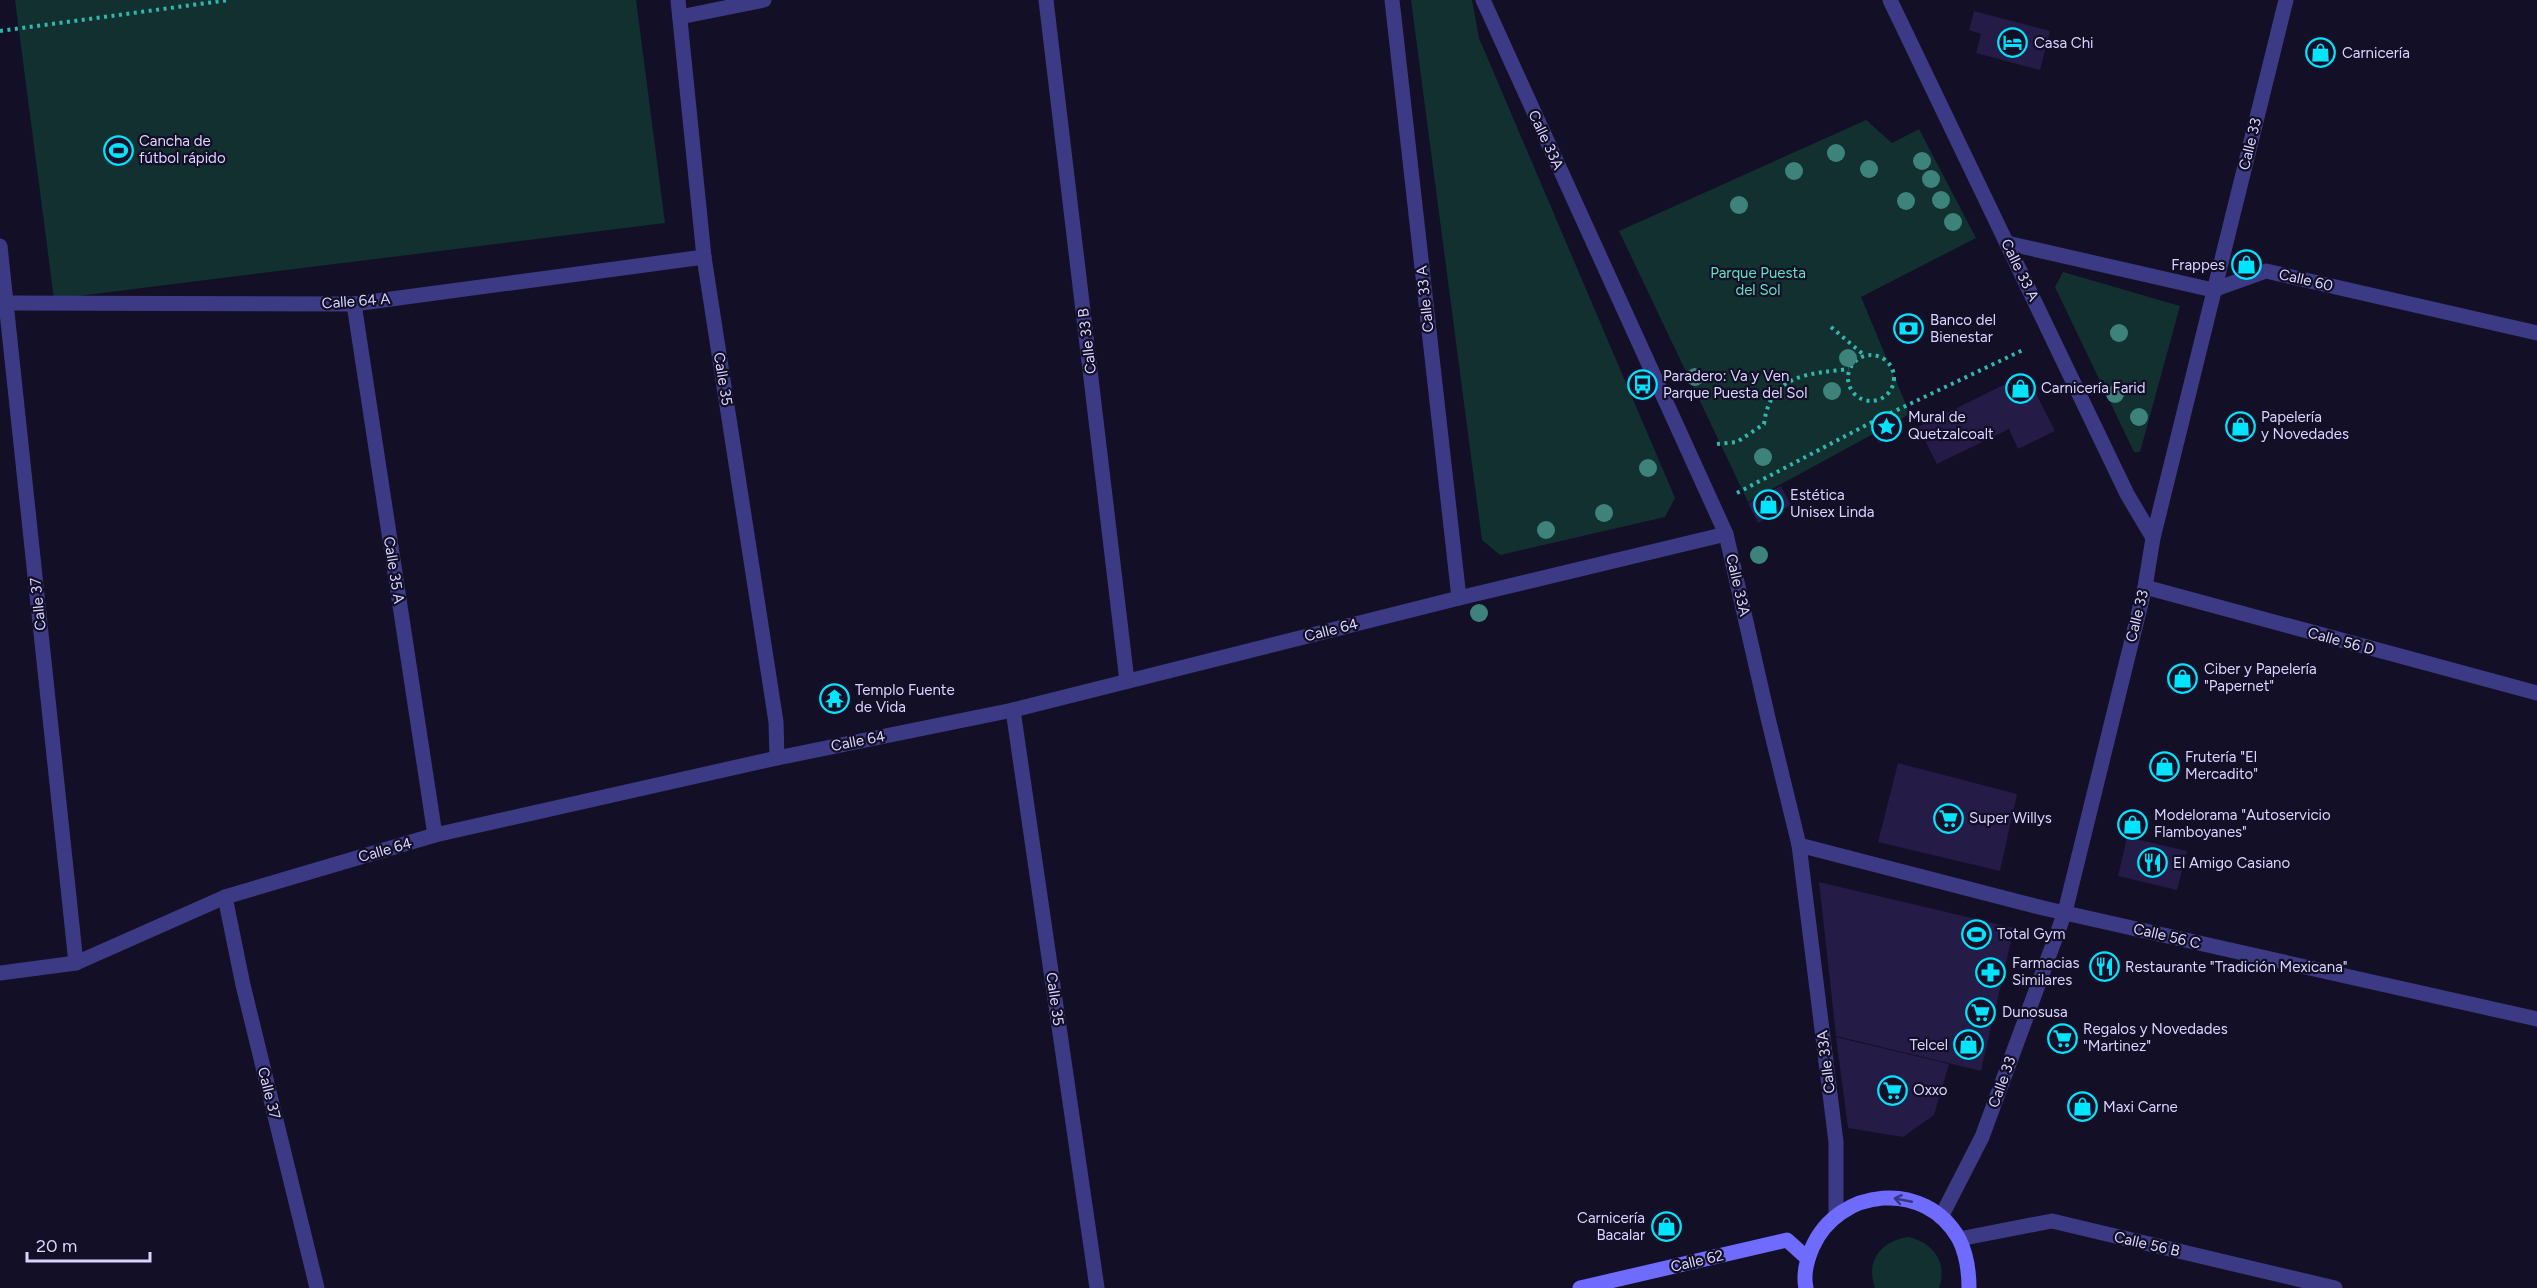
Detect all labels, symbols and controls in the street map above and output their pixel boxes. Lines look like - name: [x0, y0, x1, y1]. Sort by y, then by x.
- hotel icon: Casa Chi: [1997, 27, 2029, 59]
- place label: Casa Chi: [2034, 34, 2093, 52]
- shop icon: Carnicería: [2305, 37, 2337, 69]
- place label: Carnicería: [2342, 44, 2410, 62]
- street label: Calle 33A: [1524, 107, 1568, 173]
- street label: Calle 33: [2235, 116, 2265, 172]
- place label: Cancha de fútbol rápido: [139, 132, 226, 167]
- sports icon: Cancha de fútbol rápido: [102, 134, 134, 166]
- street label: Calle 33 A: [1997, 236, 2043, 304]
- shop icon: Frappes: [2230, 249, 2262, 281]
- place label: Frappes: [2171, 256, 2225, 274]
- park label: Parque Puesta del Sol: [1710, 264, 1806, 299]
- street label: Calle 33 A: [1413, 265, 1437, 333]
- street label: Calle 60: [2277, 265, 2335, 295]
- street label: Calle 64 A: [321, 290, 391, 312]
- street label: Calle 33 B: [1074, 307, 1100, 375]
- place label: Banco del Bienestar: [1930, 311, 1996, 346]
- bank icon: Banco del Bienestar: [1893, 313, 1925, 345]
- street label: Calle 35: [710, 351, 736, 407]
- place label: Paradero: Va y Ven Parque Puesta del Sol: [1663, 367, 1808, 402]
- bus stop icon: Paradero: Va y Ven Parque Puesta del Sol: [1626, 369, 1658, 401]
- shop icon: Carnicería Farid: [2004, 372, 2036, 404]
- place label: Carnicería Farid: [2041, 379, 2146, 397]
- place label: Mural de Quetzalcoalt: [1908, 408, 1994, 443]
- place label: Papelería y Novedades: [2261, 408, 2349, 443]
- place icon: Mural de Quetzalcoalt: [1871, 410, 1903, 442]
- shop icon: Papelería y Novedades: [2224, 410, 2256, 442]
- place label: Estética Unisex Linda: [1790, 486, 1874, 521]
- shop icon: Estética Unisex Linda: [1753, 488, 1785, 520]
- street label: Calle 35 A: [380, 535, 408, 605]
- street label: Calle 33A: [1722, 552, 1754, 618]
- street label: Calle 37: [26, 577, 50, 631]
- street label: Calle 33: [2122, 588, 2152, 644]
- street label: Calle 64: [1302, 615, 1360, 645]
- street label: Calle 56 D: [2306, 623, 2376, 659]
- place label: Ciber y Papelería "Papernet": [2204, 660, 2317, 695]
- shop icon: Ciber y Papelería "Papernet": [2167, 662, 2199, 694]
- place label: Templo Fuente de Vida: [855, 681, 955, 716]
- temple icon: Templo Fuente de Vida: [818, 683, 850, 715]
- street label: Calle 64: [829, 727, 887, 755]
- place label: Frutería "El Mercadito": [2185, 748, 2258, 783]
- shop icon: Frutería "El Mercadito": [2148, 750, 2180, 782]
- supermarket icon: Super Willys: [1932, 802, 1964, 834]
- place label: Modelorama "Autoservicio Flamboyanes": [2154, 806, 2331, 841]
- shop icon: Modelorama "Autoservicio Flamboyanes": [2117, 808, 2149, 840]
- place label: Super Willys: [1969, 809, 2052, 827]
- street label: Calle 64: [356, 834, 414, 866]
- restaurant icon: El Amigo Casiano: [2136, 847, 2168, 879]
- place label: El Amigo Casiano: [2173, 854, 2290, 872]
- sports icon: Total Gym: [1960, 918, 1992, 950]
- street label: Calle 56 C: [2132, 920, 2203, 953]
- place label: Total Gym: [1997, 925, 2065, 943]
- restaurant icon: Restaurante "Tradición Mexicana": [2088, 951, 2120, 983]
- place label: Farmacias Similares: [2012, 954, 2079, 989]
- pharmacy icon: Farmacias Similares: [1975, 956, 2007, 988]
- place label: Restaurante "Tradición Mexicana": [2125, 958, 2348, 976]
- street label: Calle 35: [1042, 971, 1068, 1027]
- supermarket icon: Dunosusa: [1965, 996, 1997, 1028]
- place label: Dunosusa: [2002, 1003, 2068, 1021]
- place label: Regalos y Novedades "Martinez": [2083, 1020, 2228, 1055]
- supermarket icon: Regalos y Novedades "Martinez": [2046, 1022, 2078, 1054]
- street label: Calle 33A: [1813, 1029, 1839, 1095]
- shop icon: Telcel: [1953, 1029, 1985, 1061]
- place label: Telcel: [1910, 1036, 1948, 1054]
- street label: Calle 33: [1984, 1054, 2020, 1110]
- street label: Calle 37: [254, 1065, 284, 1121]
- supermarket icon: Oxxo: [1876, 1074, 1908, 1106]
- place label: Oxxo: [1913, 1081, 1948, 1099]
- shop icon: Maxi Carne: [2066, 1091, 2098, 1123]
- place label: Maxi Carne: [2103, 1098, 2178, 1116]
- one-way arrow: [1893, 1194, 1913, 1205]
- place label: Carnicería Bacalar: [1577, 1209, 1645, 1244]
- shop icon: Carnicería Bacalar: [1650, 1211, 1682, 1243]
- scale bar: [27, 1225, 150, 1263]
- street label: Calle 56 B: [2112, 1228, 2182, 1260]
- text: 20 m: [36, 1235, 77, 1257]
- street label: Calle 62: [1669, 1246, 1725, 1276]

